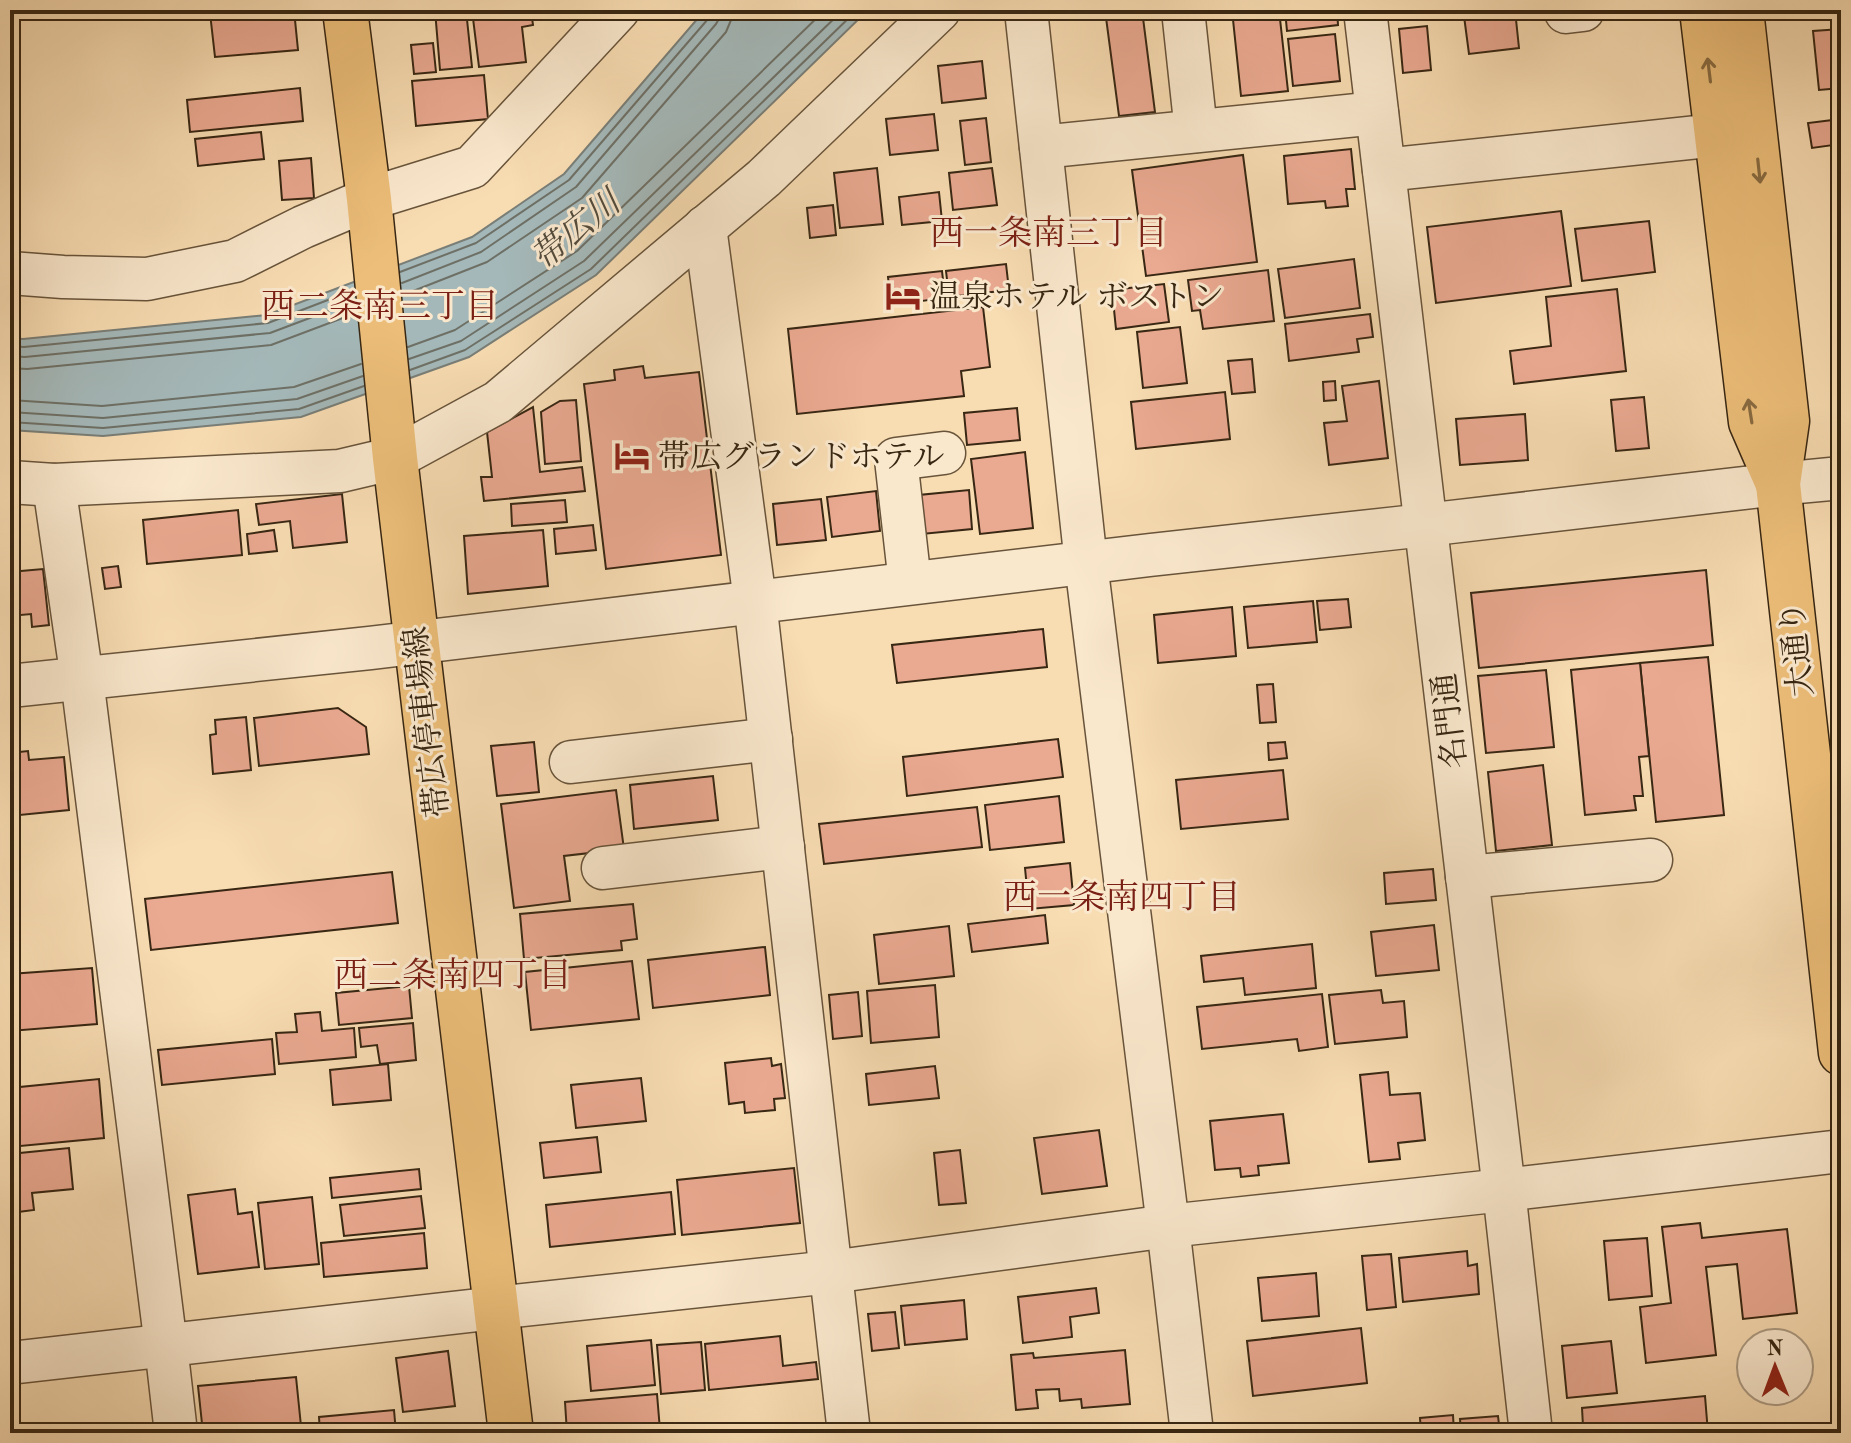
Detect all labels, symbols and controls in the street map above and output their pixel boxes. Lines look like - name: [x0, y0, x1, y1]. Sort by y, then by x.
- one-way arrow: [1702, 57, 1717, 84]
- one-way arrow: [1751, 157, 1766, 184]
- water label: 帯広川: [525, 181, 630, 277]
- district label: 西一条南三丁目: [930, 215, 1168, 252]
- hotel icon: 温泉ホテル ボストン: [884, 277, 922, 315]
- place label: 温泉ホテル ボストン: [929, 280, 1224, 315]
- district label: 西二条南三丁目: [261, 288, 499, 325]
- one-way arrow: [1742, 399, 1757, 425]
- hotel icon: 帯広グランドホテル: [613, 437, 651, 475]
- place label: 帯広グランドホテル: [658, 440, 944, 475]
- street label: 大通り: [1775, 599, 1820, 698]
- street label: 帯広停車場線: [397, 624, 457, 819]
- street label: 名門通: [1427, 671, 1474, 771]
- district label: 西一条南四丁目: [1003, 879, 1241, 916]
- district label: 西二条南四丁目: [334, 957, 572, 994]
- north arrow: [1735, 1327, 1815, 1407]
- text: N: [1766, 1338, 1783, 1360]

